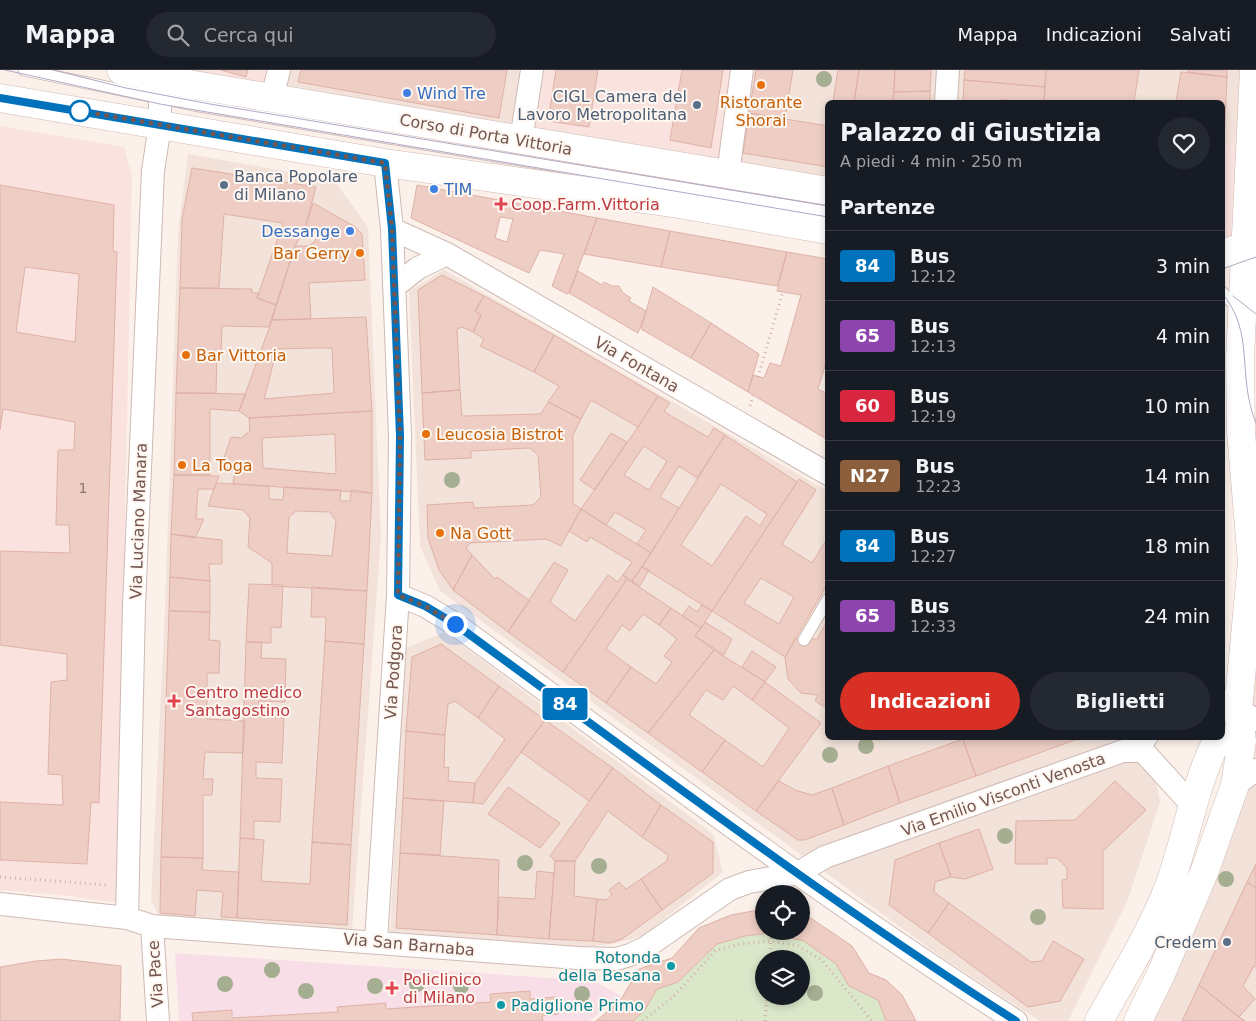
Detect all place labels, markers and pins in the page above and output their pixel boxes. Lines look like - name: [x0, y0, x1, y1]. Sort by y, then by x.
- marker: Ristorante Shorai: [755, 79, 767, 91]
- place label: Wind Tre: [417, 84, 486, 103]
- marker: Wind Tre: [401, 87, 413, 99]
- place label: CIGL Camera del Lavoro Metropolitana: [517, 87, 687, 124]
- place label: Ristorante Shorai: [720, 93, 802, 130]
- marker: CIGL Camera del Lavoro Metropolitana: [691, 99, 703, 111]
- unlabelled marker: [69, 100, 91, 122]
- place label: Banca Popolare di Milano: [234, 167, 358, 204]
- marker: Banca Popolare di Milano: [218, 179, 230, 191]
- place label: TIM: [443, 180, 472, 199]
- marker: TIM: [428, 183, 440, 195]
- place label: Coop.Farm.Vittoria: [511, 195, 660, 214]
- marker: Coop.Farm.Vittoria: [495, 198, 507, 210]
- place label: Dessange: [261, 222, 340, 241]
- marker: Dessange: [344, 225, 356, 237]
- place label: Bar Gerry: [273, 244, 350, 263]
- marker: Bar Gerry: [354, 247, 366, 259]
- place label: Bar Vittoria: [196, 346, 287, 365]
- marker: Bar Vittoria: [180, 349, 192, 361]
- place label: Leucosia Bistrot: [436, 425, 563, 444]
- marker: Leucosia Bistrot: [420, 428, 432, 440]
- place label: La Toga: [192, 456, 253, 475]
- marker: La Toga: [176, 459, 188, 471]
- place label: Na Gott: [450, 524, 512, 543]
- marker: Na Gott: [434, 527, 446, 539]
- place label: Centro medico Santagostino: [185, 683, 302, 720]
- marker: Centro medico Santagostino: [167, 694, 181, 708]
- place label: Credem: [1154, 933, 1217, 952]
- marker: Credem: [1221, 936, 1233, 948]
- place label: Rotonda della Besana: [558, 948, 661, 985]
- marker: Rotonda della Besana: [665, 960, 677, 972]
- place label: Policlinico di Milano: [403, 970, 482, 1007]
- marker: Policlinico di Milano: [385, 981, 399, 995]
- place label: Padiglione Primo: [511, 996, 644, 1015]
- marker: Padiglione Primo: [495, 999, 507, 1011]

